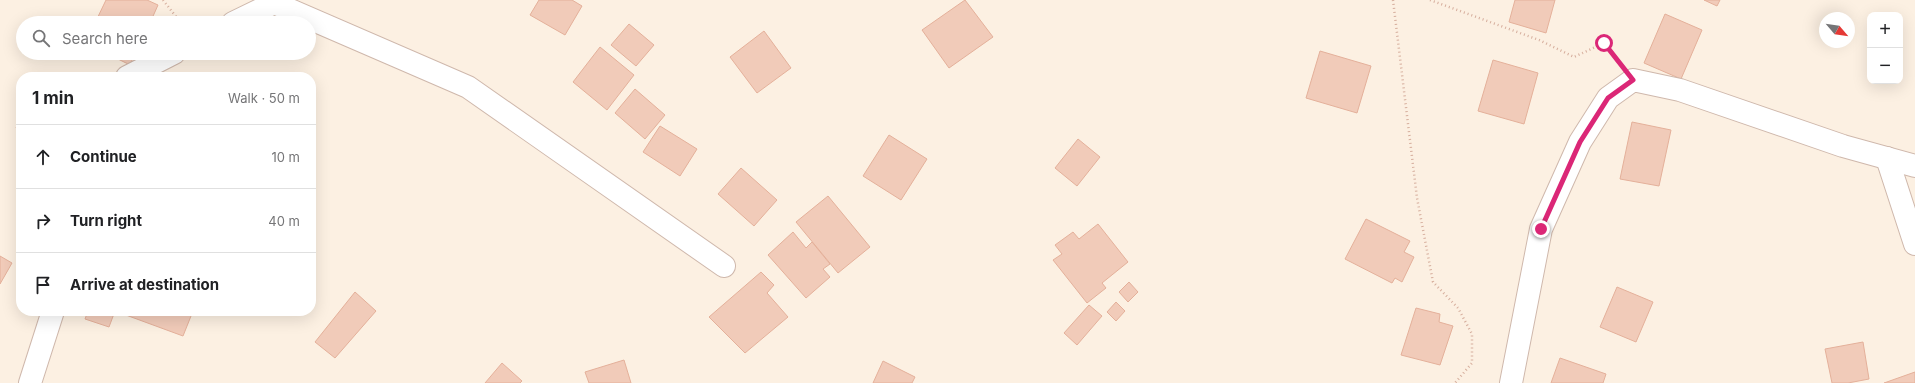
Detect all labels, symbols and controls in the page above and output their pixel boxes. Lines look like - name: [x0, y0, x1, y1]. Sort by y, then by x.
- north arrow: [1819, 12, 1855, 48]
- map controls: [1867, 12, 1903, 84]
- button: +: [1867, 12, 1903, 48]
- search box: [16, 16, 316, 60]
- icon: search: [30, 27, 52, 49]
- text: Search here: [62, 29, 148, 48]
- route start: [1595, 34, 1613, 52]
- button: −: [1867, 48, 1903, 84]
- text: 1 min: [32, 88, 74, 108]
- text: Walk · 50 m: [228, 90, 300, 106]
- icon: ahead: [32, 146, 54, 168]
- text: Continue: [70, 147, 137, 166]
- text: 10 m: [271, 149, 300, 165]
- icon: right: [32, 210, 54, 232]
- text: Turn right: [70, 211, 142, 230]
- text: 40 m: [268, 213, 300, 229]
- route end: [1532, 220, 1550, 238]
- icon: arrive: [32, 274, 54, 296]
- text: Arrive at destination: [70, 275, 219, 294]

